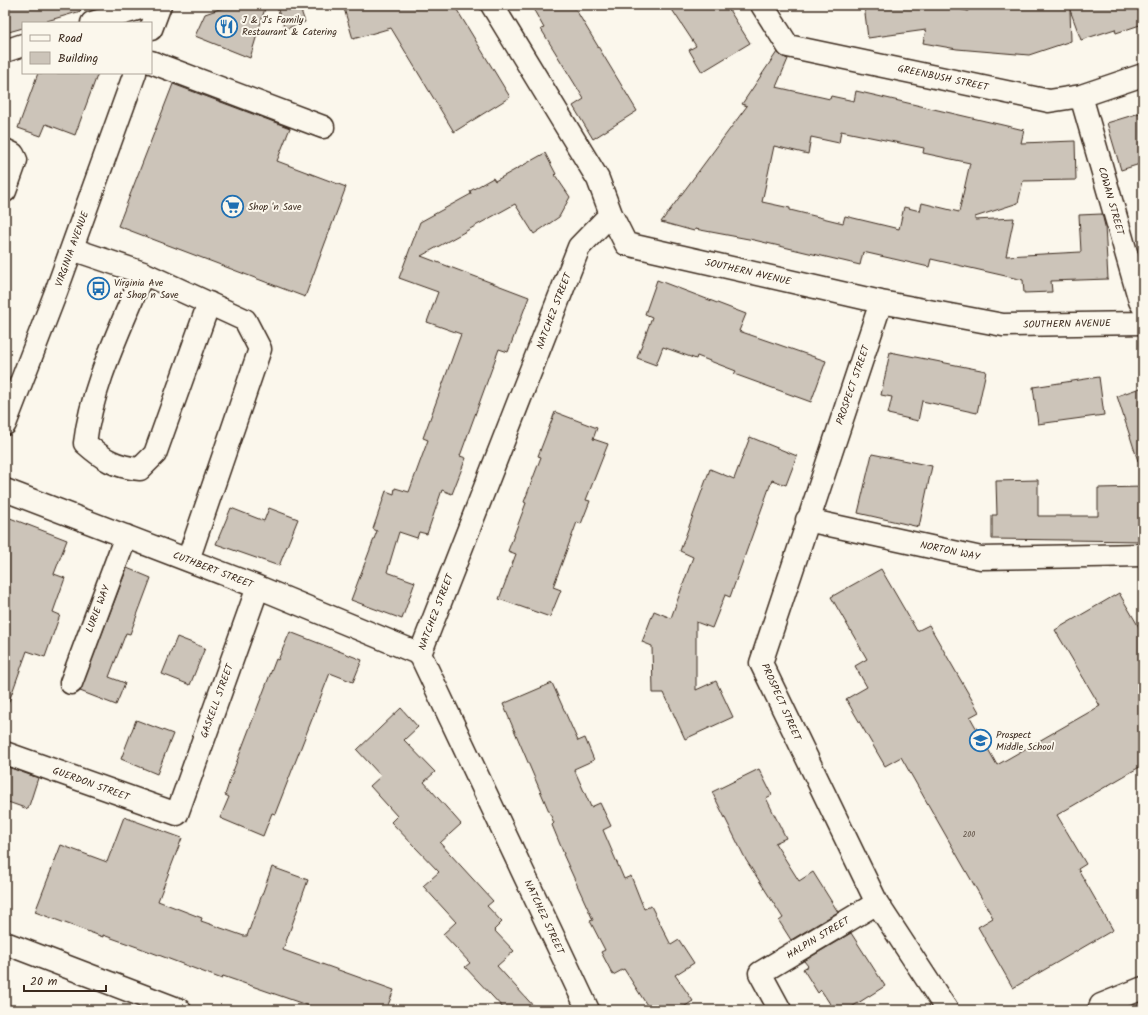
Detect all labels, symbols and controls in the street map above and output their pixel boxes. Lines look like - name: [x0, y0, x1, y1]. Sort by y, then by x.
- place label: J & J's Family Restaurant & Catering: [242, 12, 337, 40]
- restaurant icon: J & J's Family Restaurant & Catering: [214, 13, 240, 39]
- legend: [22, 22, 152, 74]
- text: Road: [58, 29, 83, 48]
- text: Building: [58, 49, 98, 68]
- street label: GREENBUSH STREET: [896, 61, 991, 96]
- street label: COWAN STREET: [1094, 165, 1129, 239]
- supermarket icon: Shop 'n Save: [219, 194, 245, 220]
- place label: Shop 'n Save: [248, 199, 302, 215]
- street label: VIRGINIA AVENUE: [51, 208, 93, 289]
- street label: SOUTHERN AVENUE: [703, 254, 794, 290]
- street label: NATCHEZ STREET: [532, 269, 576, 351]
- place label: Virginia Ave at Shop n Save: [114, 275, 179, 303]
- bus stop icon: Virginia Ave at Shop n Save: [86, 276, 112, 302]
- street label: SOUTHERN AVENUE: [1023, 315, 1112, 333]
- street label: PROSPECT STREET: [832, 342, 875, 427]
- street label: NORTON WAY: [919, 537, 983, 565]
- street label: CUTHBERT STREET: [170, 547, 257, 593]
- street label: NATCHEZ STREET: [414, 570, 458, 652]
- street label: LURIE WAY: [82, 582, 115, 635]
- street label: GASKELL STREET: [196, 660, 238, 740]
- street label: PROSPECT STREET: [757, 661, 806, 745]
- place label: Prospect Middle School: [996, 727, 1054, 755]
- school or university icon: Prospect Middle School: [967, 728, 993, 754]
- street label: GUERDON STREET: [50, 763, 133, 806]
- house number: 200: [963, 828, 975, 841]
- street label: NATCHEZ STREET: [520, 877, 569, 958]
- street label: HALPIN STREET: [783, 912, 854, 963]
- scale bar: [24, 967, 106, 993]
- text: 20 m: [30, 972, 58, 991]

